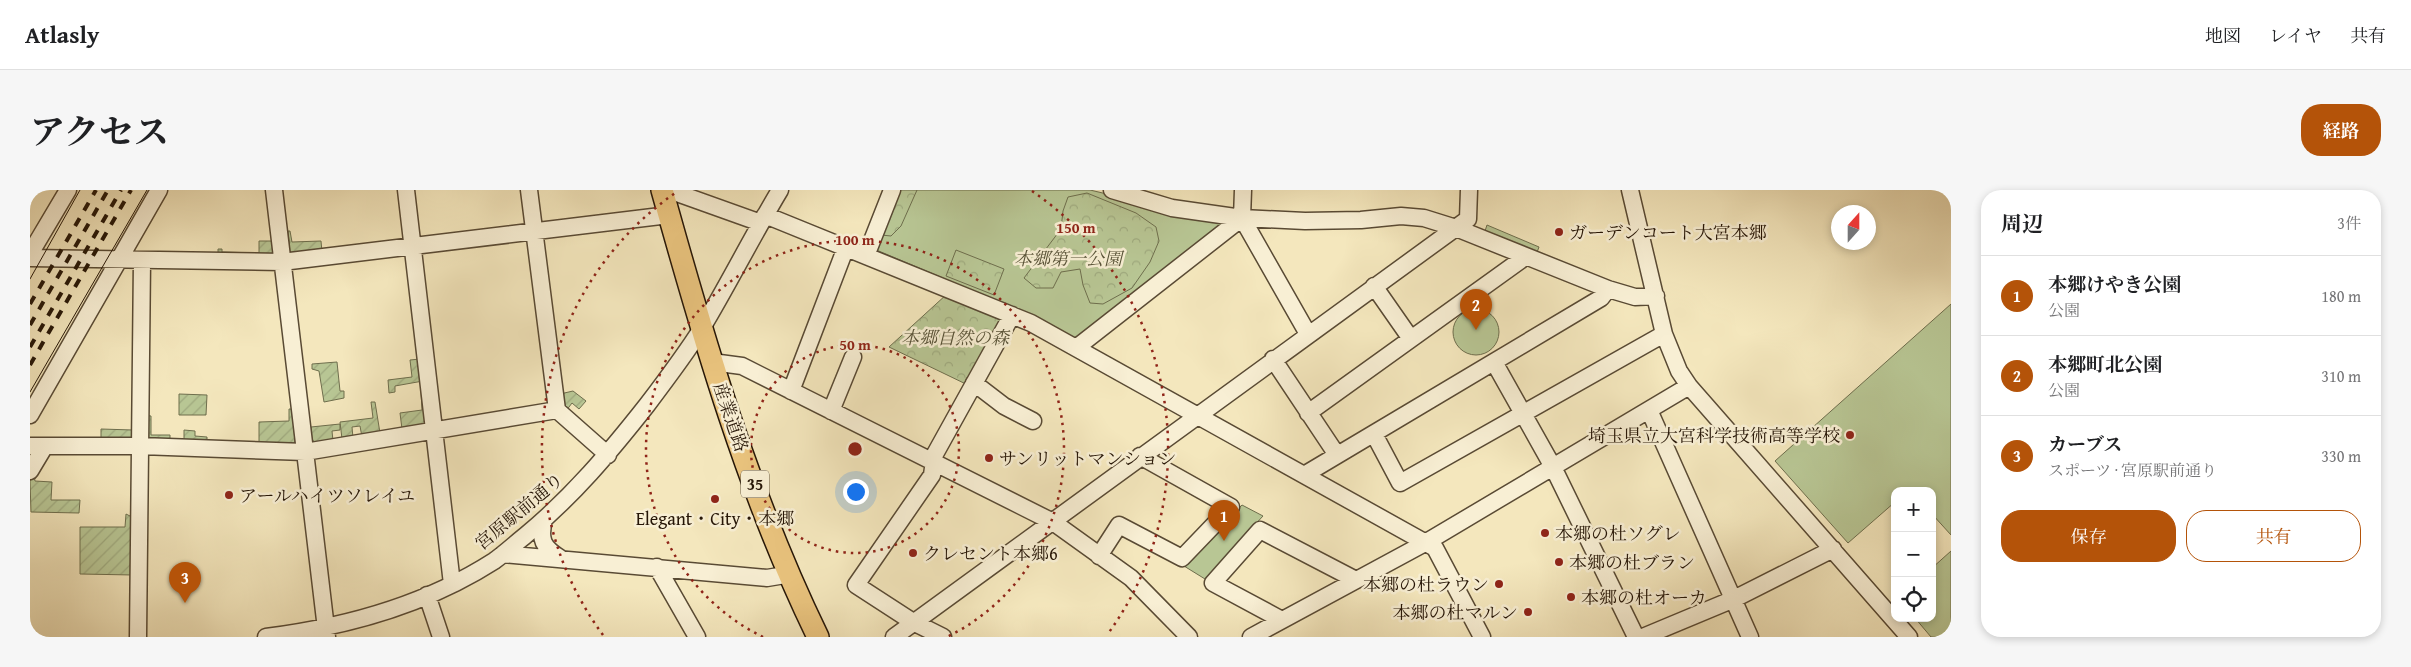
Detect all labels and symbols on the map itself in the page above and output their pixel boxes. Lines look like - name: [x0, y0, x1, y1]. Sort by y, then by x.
- north arrow: [1831, 205, 1876, 250]
- text: 150 m: [1056, 217, 1096, 238]
- place label: ガーデンコート大宮本郷: [1569, 219, 1767, 246]
- marker: ガーデンコート大宮本郷: [1553, 226, 1565, 238]
- text: 100 m: [835, 229, 875, 250]
- park label: 本郷第一公園: [1014, 245, 1125, 272]
- pin: 2: [1460, 289, 1492, 330]
- park label: 本郷自然の森: [901, 324, 1011, 351]
- text: 50 m: [839, 334, 871, 355]
- street label: 産業道路: [707, 379, 755, 455]
- place label: 埼玉県立大宮科学技術高等学校: [1588, 422, 1840, 449]
- marker: 埼玉県立大宮科学技術高等学校: [1844, 429, 1856, 441]
- centre of rings: [846, 440, 864, 458]
- place label: サンリットマンション: [999, 445, 1177, 472]
- marker: サンリットマンション: [983, 452, 995, 464]
- street label: 宮原駅前通り: [469, 466, 569, 556]
- road number: 35: [741, 470, 769, 498]
- your location: [843, 479, 869, 505]
- place label: アールハイツソレイユ: [239, 482, 415, 509]
- marker: アールハイツソレイユ: [223, 489, 235, 501]
- marker: Elegant・City・本郷: [709, 493, 721, 505]
- pin: 1: [1208, 500, 1240, 541]
- place label: Elegant・City・本郷: [636, 505, 794, 532]
- place label: 本郷の杜ソグレ: [1555, 520, 1681, 547]
- marker: 本郷の杜ソグレ: [1539, 527, 1551, 539]
- place label: クレセント本郷6: [923, 540, 1058, 567]
- marker: クレセント本郷6: [907, 547, 919, 559]
- place label: 本郷の杜ブラン: [1569, 549, 1695, 576]
- marker: 本郷の杜ブラン: [1553, 556, 1565, 568]
- pin: 3: [169, 562, 201, 603]
- place label: 本郷の杜ラウン: [1363, 571, 1489, 598]
- marker: 本郷の杜ラウン: [1493, 578, 1505, 590]
- place label: 本郷の杜オーカ: [1581, 584, 1707, 611]
- marker: 本郷の杜オーカ: [1565, 591, 1577, 603]
- place label: 本郷の杜マルン: [1392, 599, 1518, 626]
- marker: 本郷の杜マルン: [1522, 606, 1534, 618]

